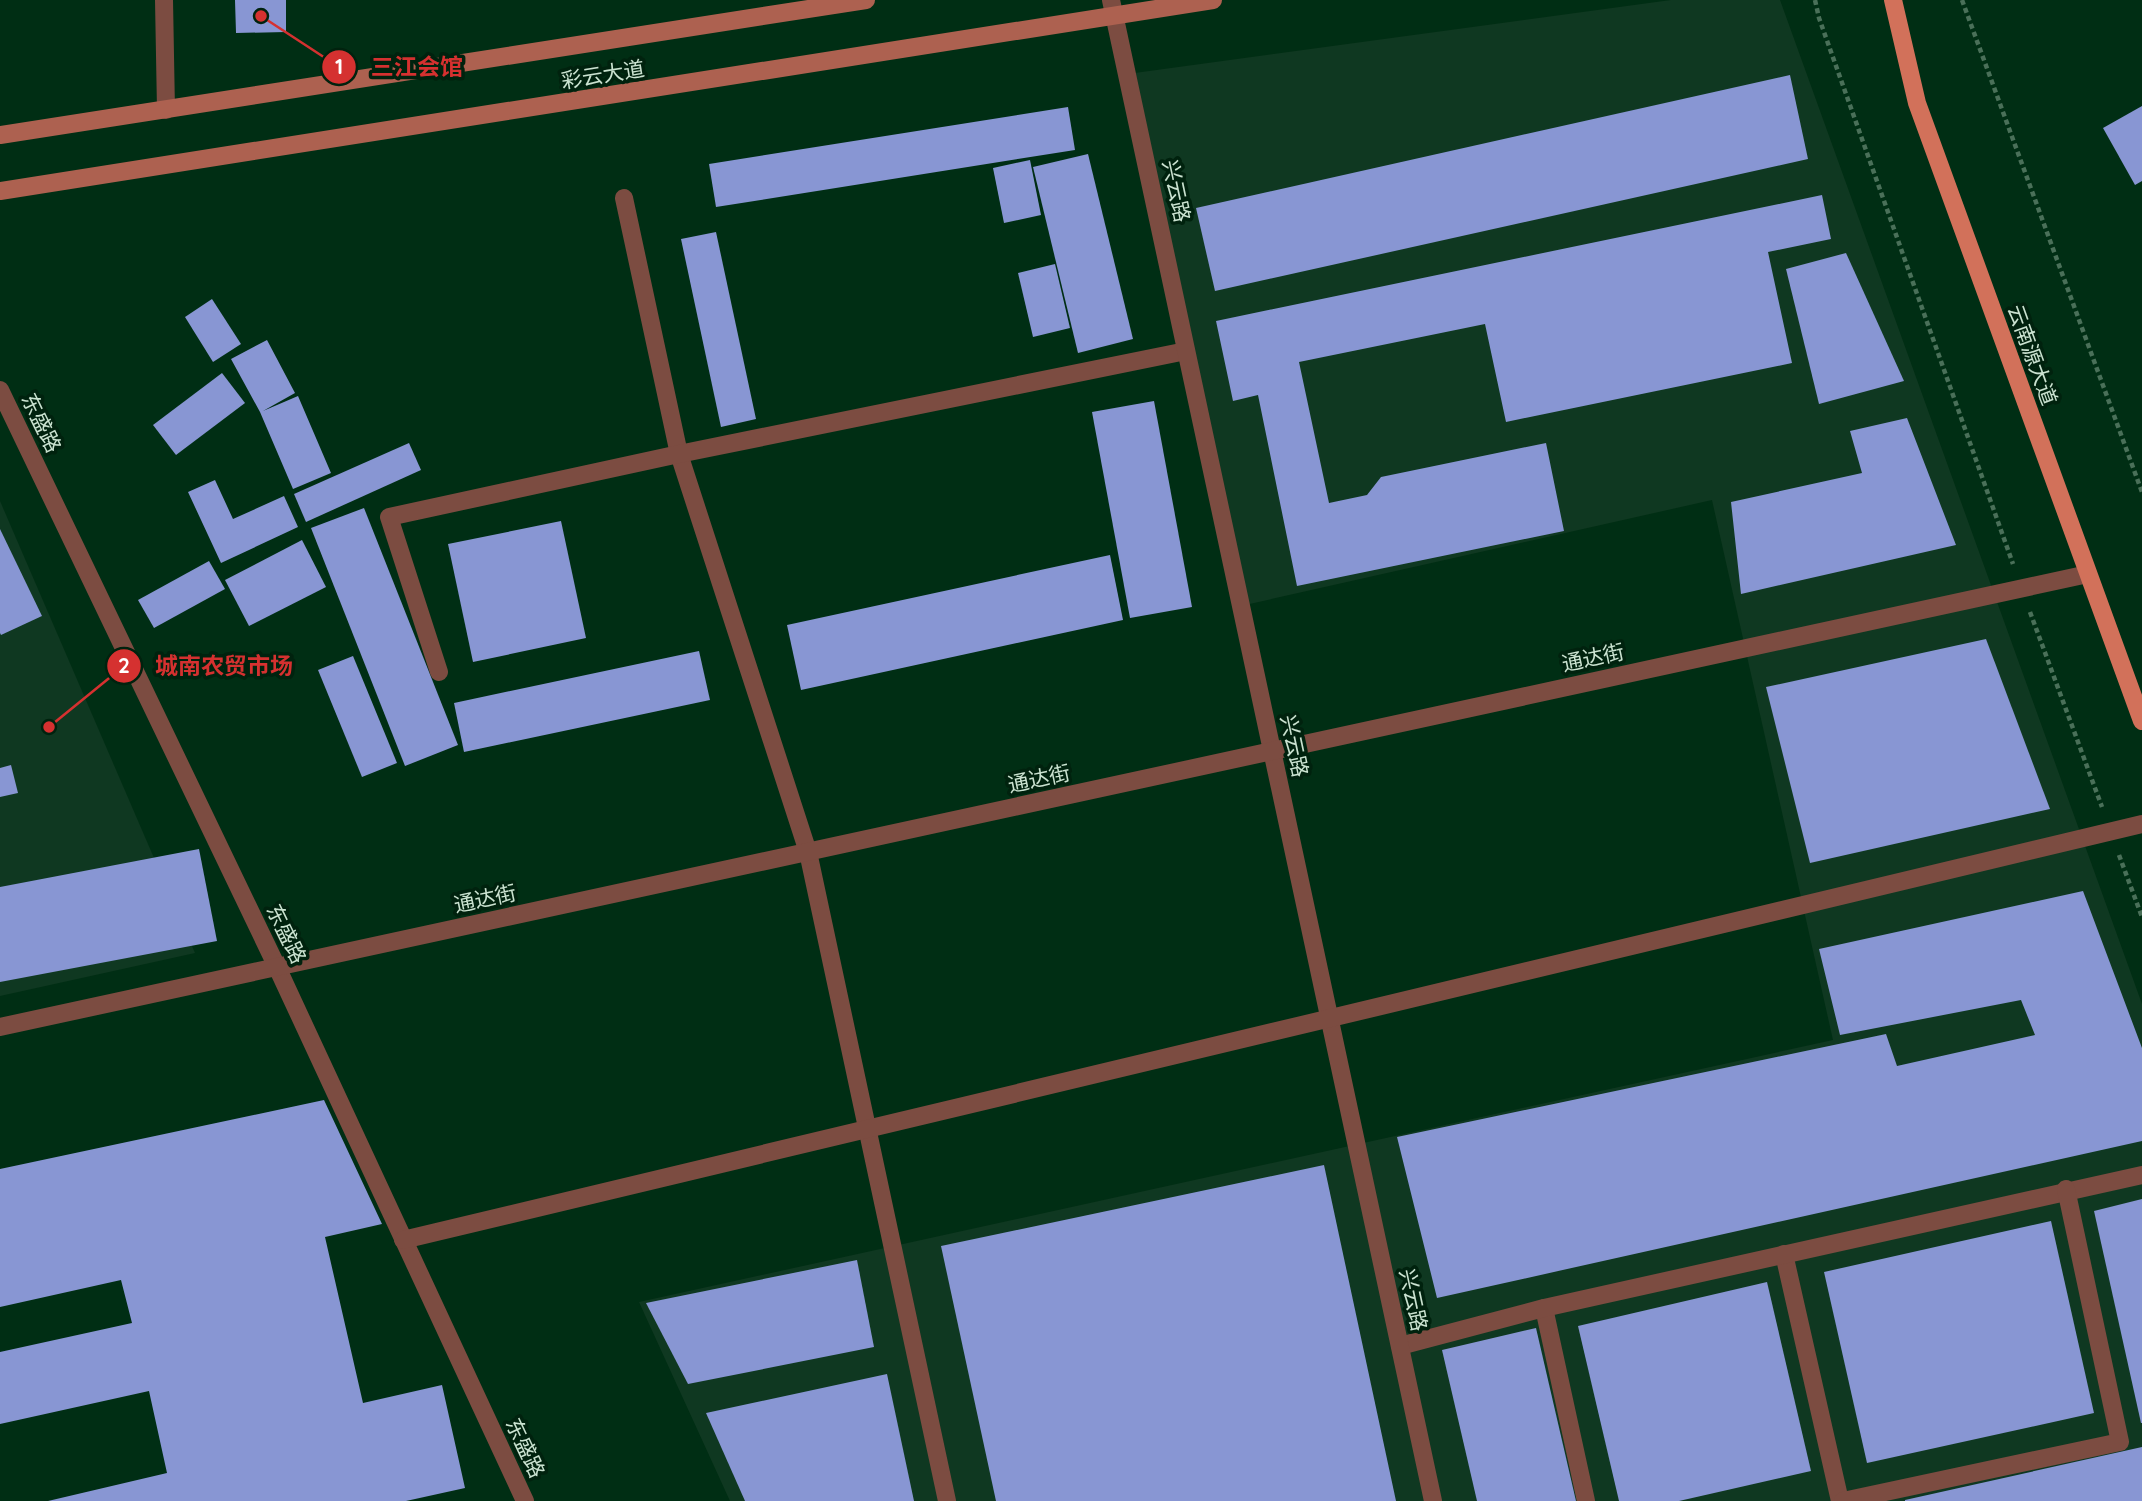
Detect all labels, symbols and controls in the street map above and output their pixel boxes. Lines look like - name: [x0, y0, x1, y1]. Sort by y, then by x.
- callout: 三江会馆: [322, 45, 477, 89]
- text: 三江会馆: [371, 52, 463, 81]
- text: 1: [335, 53, 343, 79]
- street label: 彩云大道: [559, 55, 646, 93]
- street label: 兴云路: [1158, 157, 1196, 224]
- street label: 云南源大道: [2003, 301, 2063, 408]
- street label: 东盛路: [16, 389, 67, 457]
- street label: 通达街: [1559, 638, 1626, 676]
- callout: 城南农贸市场: [106, 644, 307, 688]
- text: 城南农贸市场: [155, 651, 293, 680]
- text: 2: [118, 652, 130, 678]
- street label: 兴云路: [1276, 712, 1314, 779]
- street label: 通达街: [1005, 759, 1072, 797]
- street label: 通达街: [451, 879, 518, 917]
- street label: 东盛路: [261, 900, 312, 968]
- street label: 兴云路: [1395, 1266, 1433, 1333]
- street label: 东盛路: [501, 1414, 551, 1482]

